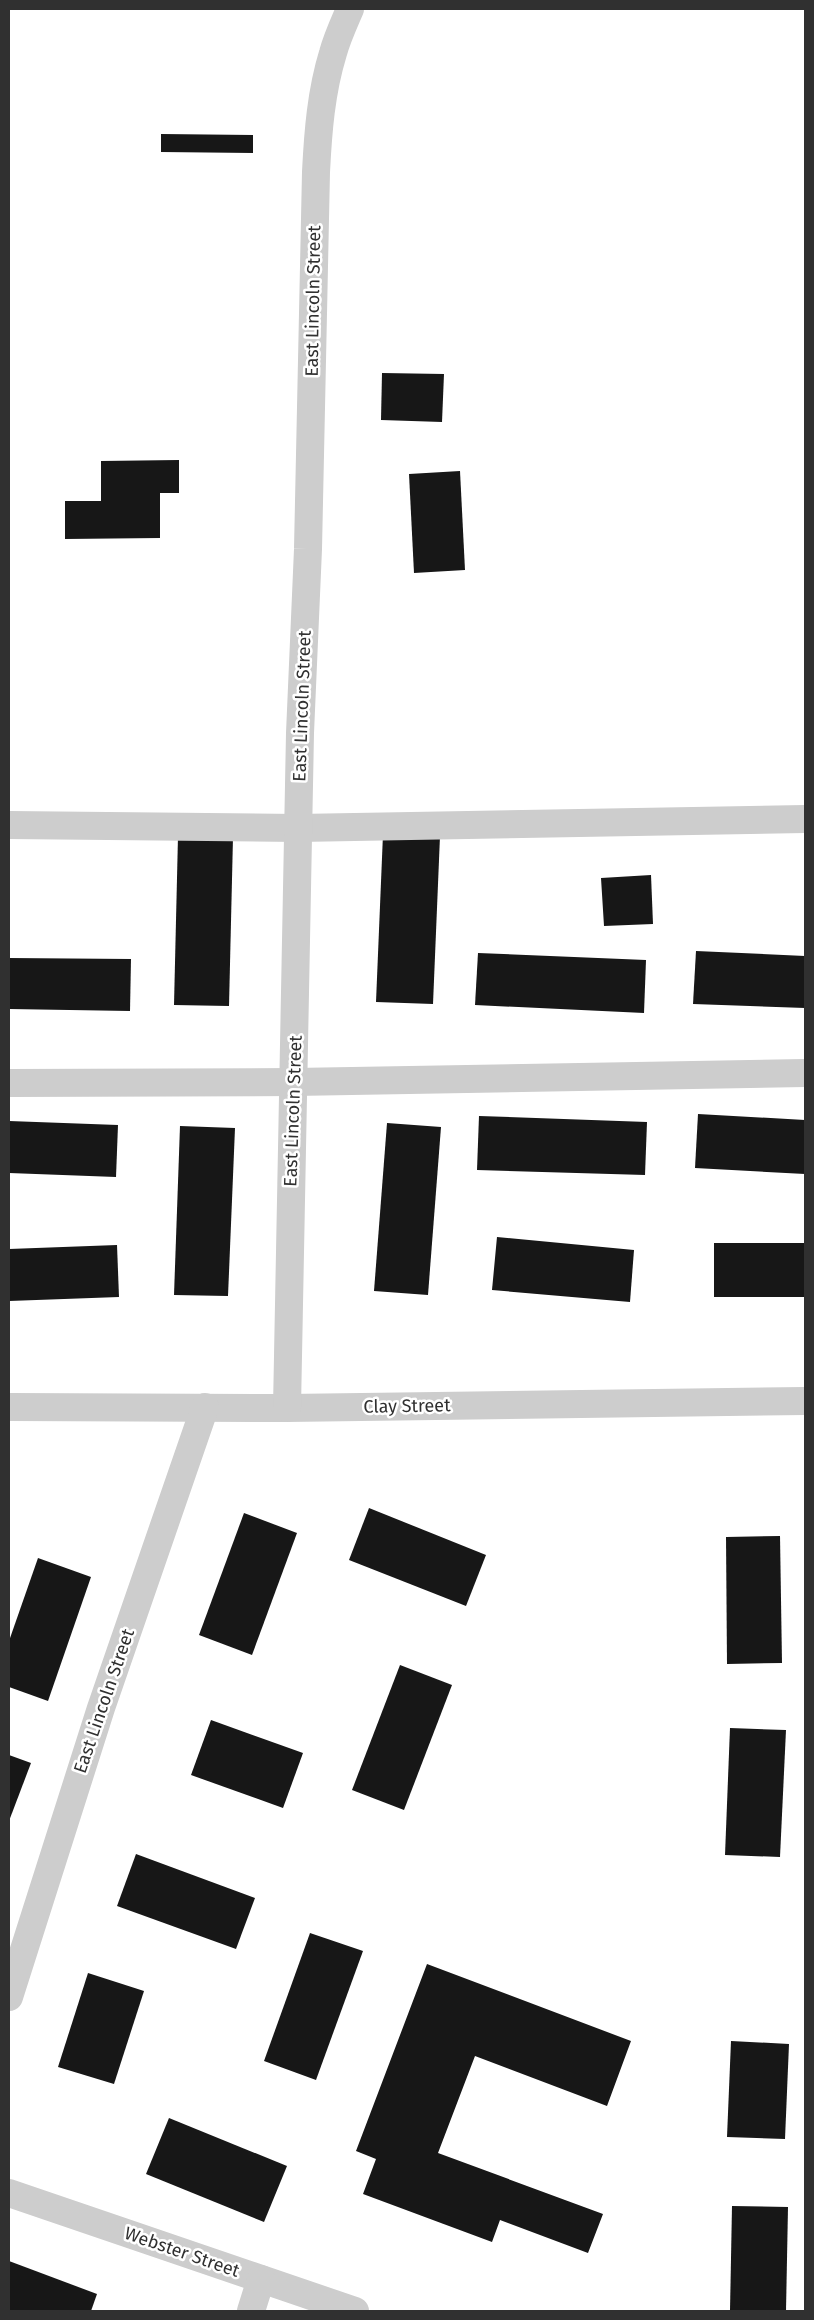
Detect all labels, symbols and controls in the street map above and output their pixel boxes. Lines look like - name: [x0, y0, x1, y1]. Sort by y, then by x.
- street label: East Lincoln Street: [301, 225, 325, 377]
- street label: East Lincoln Street: [288, 629, 316, 782]
- street label: East Lincoln Street: [279, 1034, 307, 1187]
- street label: Clay Street: [363, 1394, 451, 1418]
- street label: East Lincoln Street: [69, 1625, 139, 1776]
- street label: Webster Street: [122, 2222, 243, 2282]

